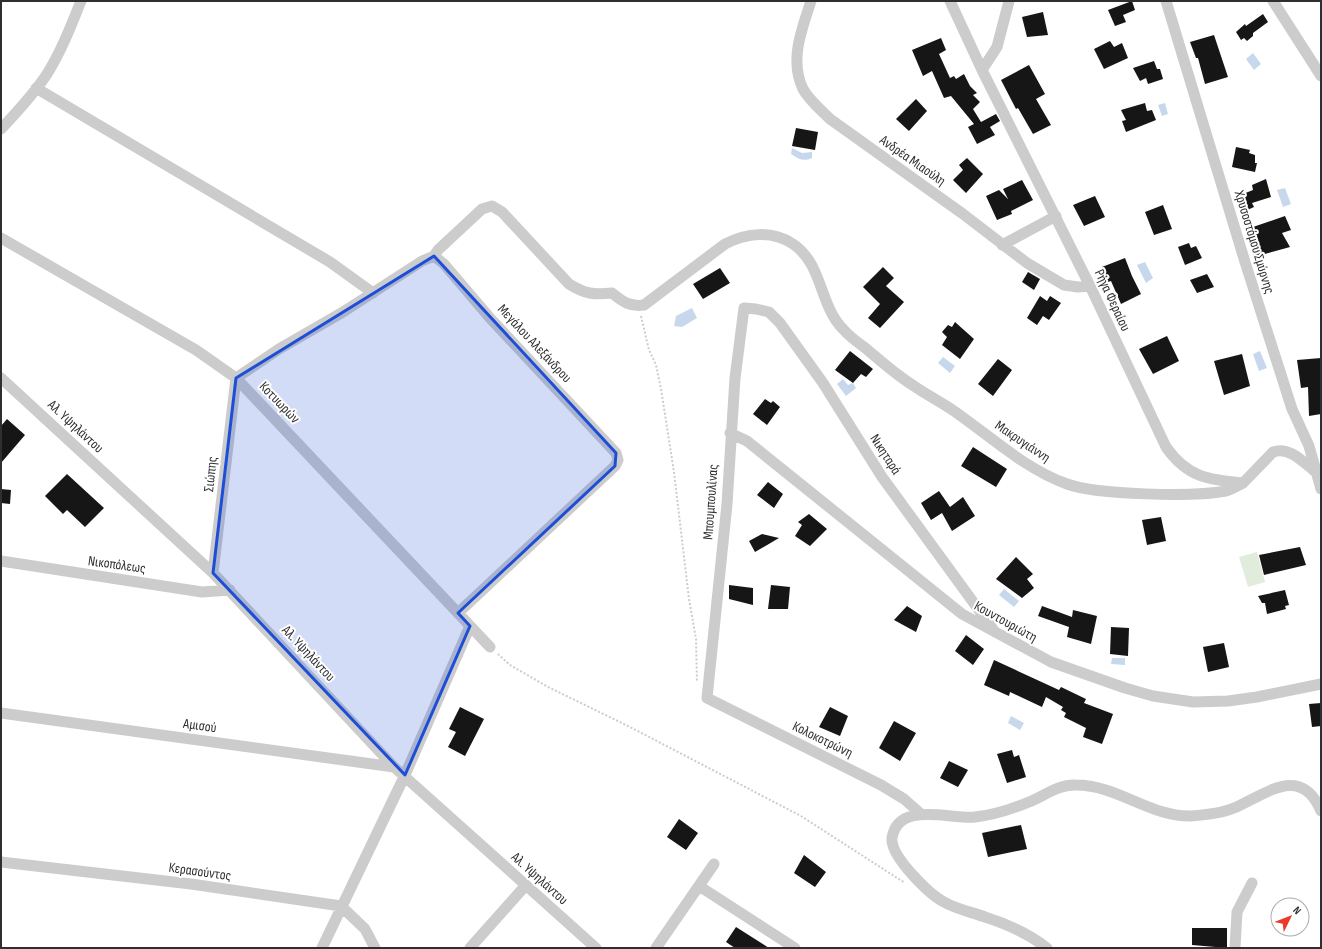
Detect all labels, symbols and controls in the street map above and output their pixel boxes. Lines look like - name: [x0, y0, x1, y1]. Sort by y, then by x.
- street label: Ανδρέα Μιαούλη: [876, 131, 949, 189]
- street label: Χρυσοστόμου Σμύρνης: [1230, 188, 1278, 296]
- street label: Ρήγα Φεραίου: [1091, 267, 1134, 334]
- street label: Μεγάλου Αλεξάνδρου: [494, 301, 575, 386]
- street label: Κοτυωρών: [256, 378, 304, 427]
- street label: Αλ. Υψηλάντου: [43, 395, 107, 457]
- street label: Μακρυγιάννη: [992, 417, 1054, 466]
- street label: Νικηταρά: [866, 431, 905, 478]
- street label: Σιώπης: [200, 456, 221, 493]
- street label: Μπουμπουλίνας: [699, 464, 722, 540]
- street label: Νικοπόλεως: [87, 552, 147, 577]
- street label: Κουντουριώτη: [971, 597, 1040, 646]
- street label: Αλ. Υψηλάντου: [278, 621, 339, 685]
- street label: Αμισού: [181, 715, 218, 736]
- street label: Κολοκοτρώνη: [790, 718, 856, 761]
- street label: Αλ. Υψηλάντου: [507, 848, 572, 908]
- street label: Κερασούντος: [168, 859, 232, 884]
- north arrow: [1270, 897, 1310, 937]
- text: N: [1290, 904, 1304, 917]

